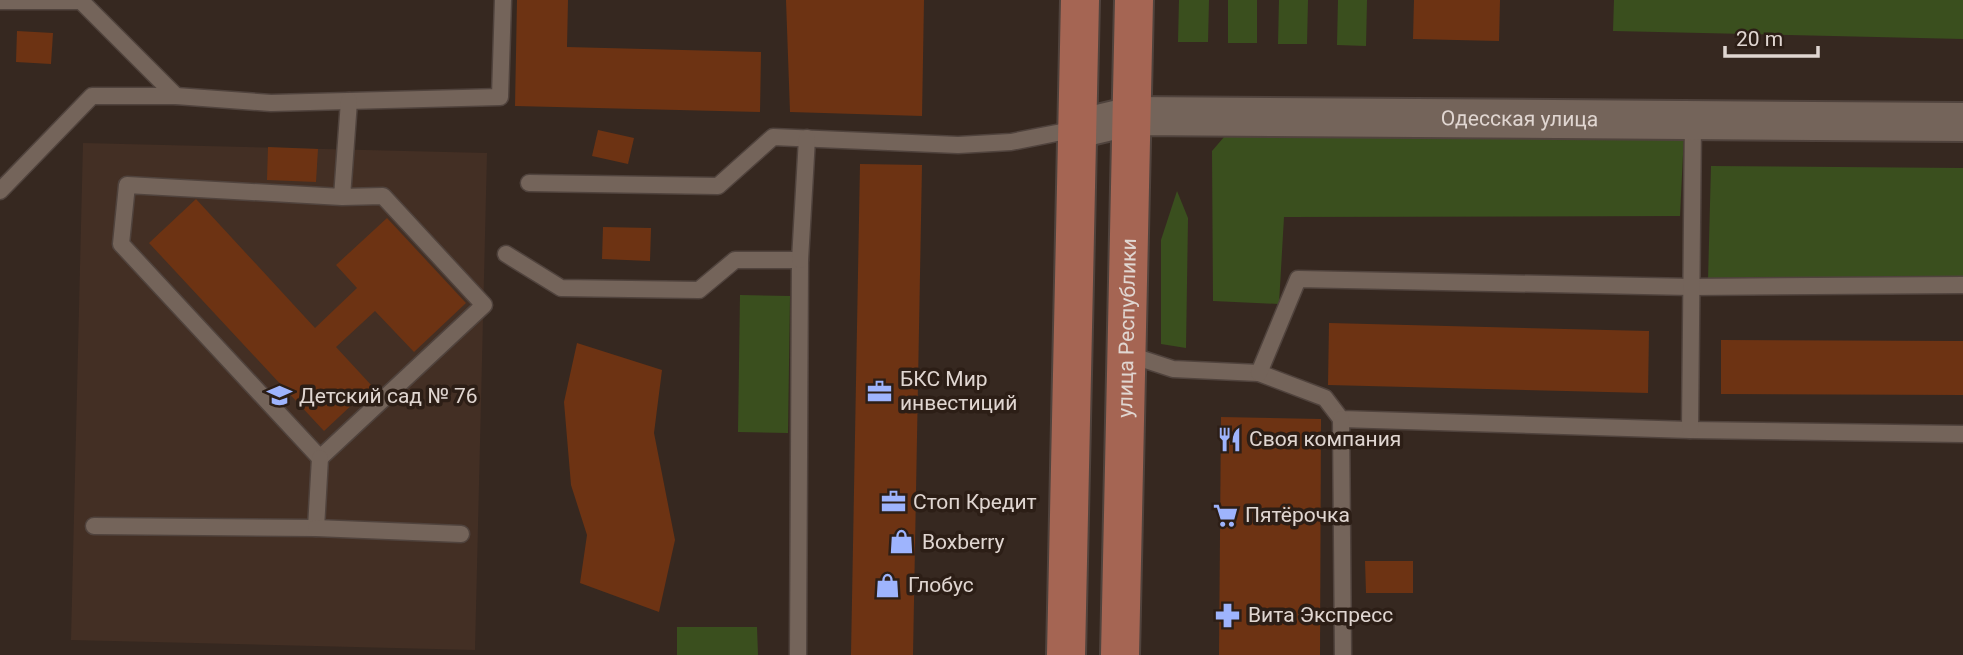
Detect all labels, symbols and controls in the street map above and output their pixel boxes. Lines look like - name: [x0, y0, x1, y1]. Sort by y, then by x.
- scale bar: [1725, 14, 1818, 58]
- text: 20 m: [1736, 27, 1783, 51]
- street label: Одесская улица: [1441, 106, 1598, 131]
- street label: улица Республики: [1113, 238, 1141, 418]
- place label: БКС Мир инвестиций: [900, 367, 1017, 415]
- office icon: БКС Мир инвестиций: [866, 377, 894, 405]
- school or university icon: Детский сад № 76: [265, 382, 293, 410]
- place label: Детский сад № 76: [299, 384, 478, 408]
- restaurant icon: Своя компания: [1215, 425, 1243, 453]
- place label: Своя компания: [1249, 427, 1401, 451]
- office icon: Стоп Кредит: [879, 488, 907, 516]
- place label: Стоп Кредит: [913, 490, 1037, 514]
- supermarket icon: Пятёрочка: [1211, 501, 1239, 529]
- place label: Пятёрочка: [1245, 503, 1350, 527]
- shop icon: Boxberry: [888, 528, 916, 556]
- place label: Boxberry: [922, 530, 1005, 554]
- shop icon: Глобус: [874, 571, 902, 599]
- place label: Глобус: [908, 573, 974, 597]
- pharmacy icon: Вита Экспресс: [1214, 601, 1242, 629]
- place label: Вита Экспресс: [1248, 603, 1393, 627]

